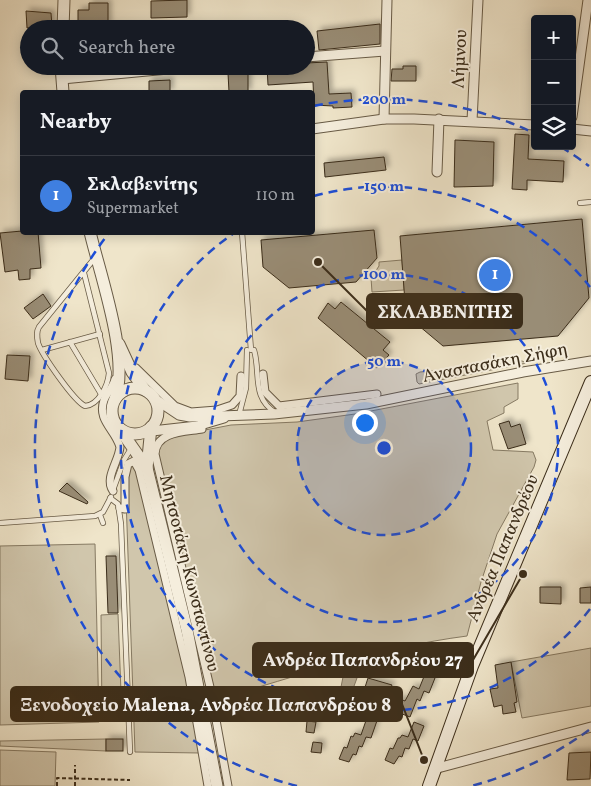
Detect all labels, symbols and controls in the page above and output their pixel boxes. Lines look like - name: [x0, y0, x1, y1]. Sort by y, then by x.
- map controls: [531, 15, 576, 150]
- button: +: [531, 15, 576, 60]
- search box: [20, 20, 315, 75]
- street label: Λήμνου: [446, 29, 475, 89]
- icon: search: [38, 34, 66, 62]
- text: Search here: [78, 35, 175, 61]
- button: −: [531, 60, 576, 105]
- text: 200 m: [362, 90, 406, 111]
- button: layers: [531, 105, 576, 150]
- text: Nearby: [40, 108, 111, 137]
- text: Σκλαβενίτης: [87, 172, 198, 198]
- text: 150 m: [364, 177, 404, 198]
- text: 1: [53, 185, 59, 207]
- text: 110 m: [256, 185, 295, 207]
- text: Supermarket: [87, 198, 179, 220]
- pin: 1: [479, 256, 511, 294]
- text: 100 m: [363, 265, 406, 286]
- callout: ΣΚΛΑΒΕΝΙΤΗΣ: [367, 294, 522, 328]
- text: ΣΚΛΑΒΕΝΙΤΗΣ: [377, 300, 513, 326]
- street label: Αναστασάκη Σήφη: [420, 337, 570, 390]
- text: 50 m: [367, 352, 401, 373]
- your location: [352, 410, 378, 436]
- centre of rings: [375, 439, 393, 457]
- street label: Ανδρέα Παπανδρέου: [461, 471, 546, 626]
- street label: Μητσοτάκη Κωνσταντίνου: [152, 472, 225, 674]
- callout: Ανδρέα Παπανδρέου 27: [253, 643, 473, 677]
- text: Ανδρέα Παπανδρέου 27: [263, 648, 463, 674]
- callout: Ξενοδοχείο Malena, Ανδρέα Παπανδρέου 8: [11, 687, 402, 721]
- text: Ξενοδοχείο Malena, Ανδρέα Παπανδρέου 8: [21, 693, 391, 719]

